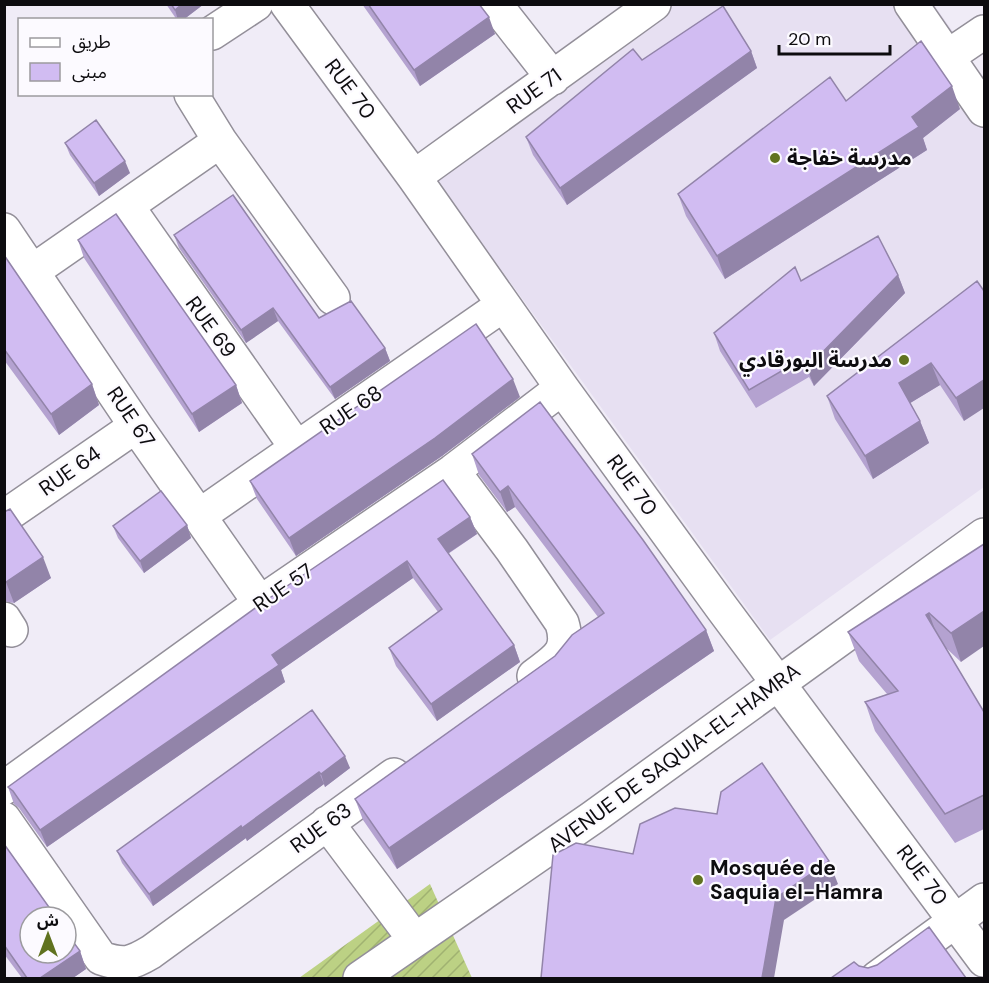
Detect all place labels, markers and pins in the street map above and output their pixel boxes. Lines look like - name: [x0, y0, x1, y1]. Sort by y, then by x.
- place label: مدرسة خفاجة: [787, 144, 912, 172]
- marker: مدرسة خفاجة: [768, 151, 782, 165]
- place label: مدرسة البورقادي: [739, 346, 892, 377]
- marker: مدرسة البورقادي: [897, 353, 911, 367]
- place label: Mosquée de Saquia el-Hamra: [710, 854, 883, 906]
- marker: Mosquée de Saquia el-Hamra: [691, 873, 705, 887]

